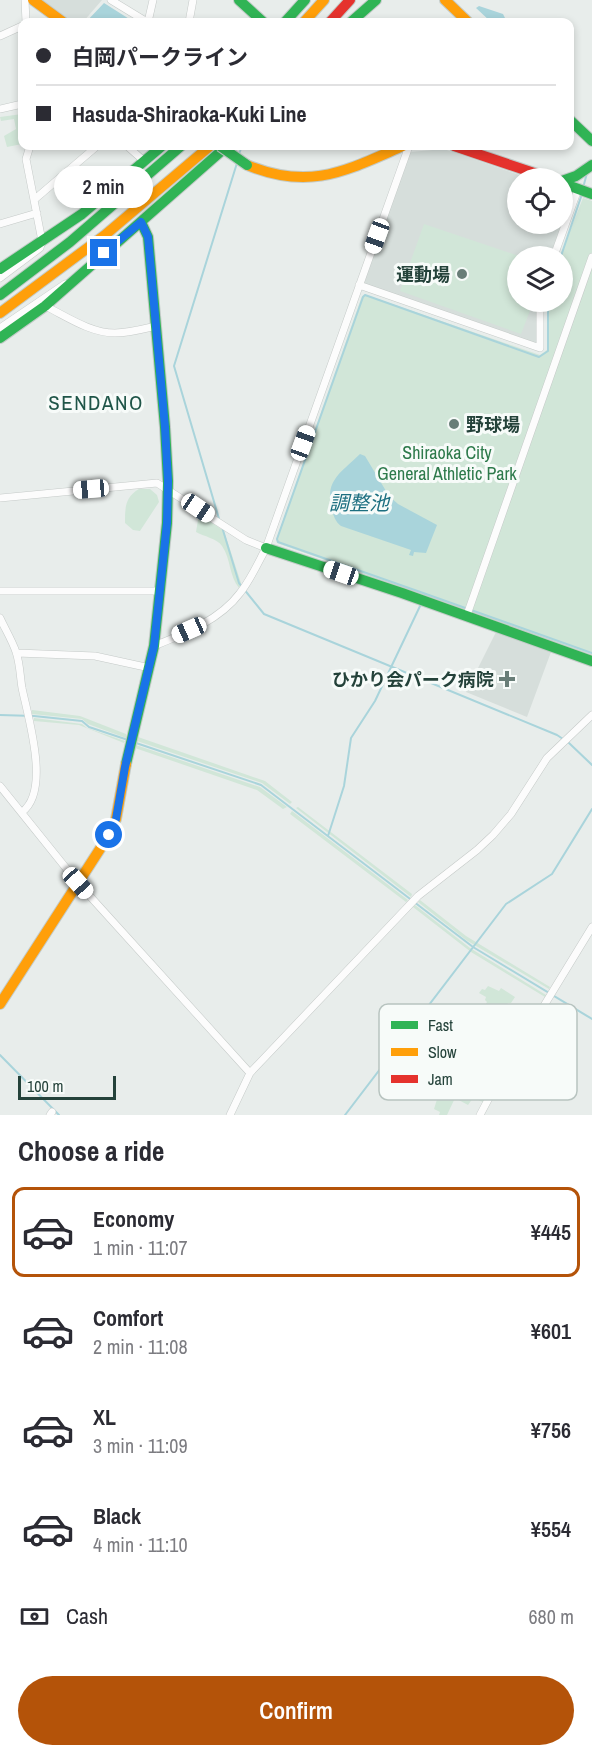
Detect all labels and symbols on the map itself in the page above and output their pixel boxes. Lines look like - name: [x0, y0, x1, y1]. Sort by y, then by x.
- callout: 2 min: [54, 166, 154, 208]
- car: [362, 216, 392, 256]
- route end: [90, 239, 117, 266]
- place label: 運動場: [396, 262, 450, 287]
- marker: 運動場: [455, 267, 469, 281]
- district label: SENDANO: [48, 388, 144, 417]
- place label: 野球場: [466, 412, 520, 437]
- marker: 野球場: [447, 417, 461, 431]
- car: [288, 423, 318, 463]
- park label: Shiraoka City General Athletic Park: [377, 440, 517, 486]
- car: [72, 478, 110, 500]
- water label: 調整池: [329, 489, 391, 516]
- car: [178, 490, 218, 526]
- car: [321, 559, 361, 587]
- car: [169, 614, 209, 646]
- place label: ひかり会パーク病院: [332, 667, 494, 692]
- marker: ひかり会パーク病院: [498, 670, 516, 688]
- route start: [95, 821, 122, 848]
- car: [59, 864, 97, 902]
- legend: [379, 1004, 577, 1100]
- text: Fast: [428, 1014, 453, 1036]
- text: Slow: [428, 1041, 457, 1063]
- text: Jam: [428, 1068, 453, 1090]
- scale bar: [18, 1073, 116, 1100]

